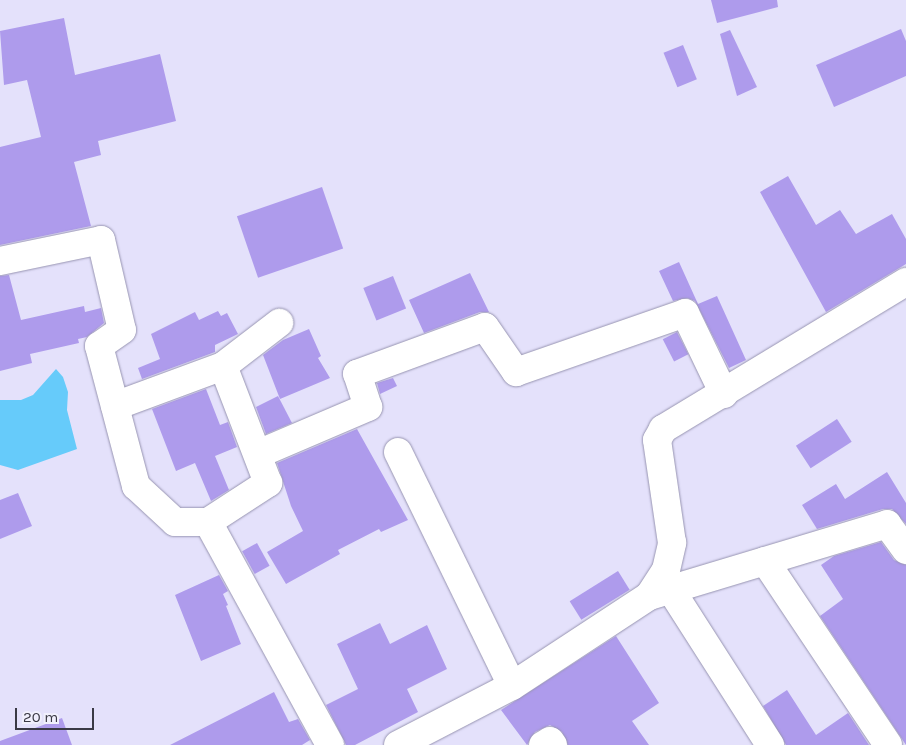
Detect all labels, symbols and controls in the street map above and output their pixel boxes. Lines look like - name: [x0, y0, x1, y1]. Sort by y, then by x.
- scale bar: [18, 698, 96, 730]
- text: 20 m: [23, 708, 58, 726]

